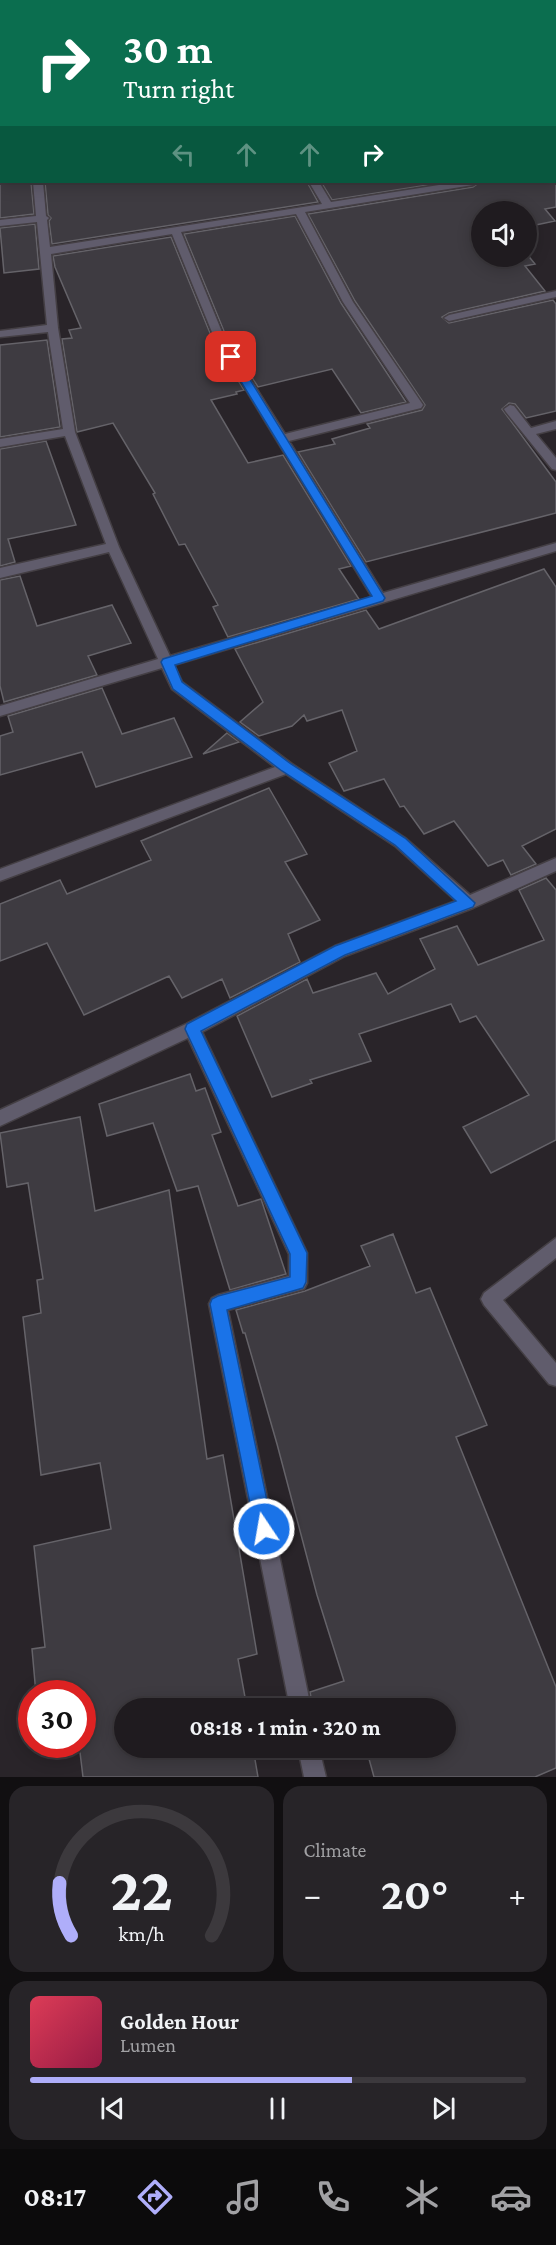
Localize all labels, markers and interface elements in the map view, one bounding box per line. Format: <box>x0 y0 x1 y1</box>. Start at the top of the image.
icon: right <box>24 24 102 102</box>
text: 30 m <box>123 25 213 72</box>
text: Turn right <box>123 74 234 104</box>
icon: left <box>167 138 200 171</box>
icon: ahead <box>230 138 263 171</box>
icon: ahead <box>293 138 326 171</box>
icon: right <box>356 138 389 171</box>
map controls <box>471 201 537 267</box>
button: sound <box>471 201 537 267</box>
pin <box>205 331 256 382</box>
icon: arrive <box>214 340 247 373</box>
position arrow <box>232 1497 296 1561</box>
speed limit sign: 30 <box>18 1680 96 1758</box>
text: 08:18 · 1 min · 320 m <box>189 1715 381 1740</box>
text: Climate <box>304 1839 366 1861</box>
text: 22 <box>110 1854 173 1923</box>
text: 20° <box>381 1869 449 1919</box>
text: − <box>304 1876 321 1913</box>
text: + <box>509 1876 526 1913</box>
text: km/h <box>118 1922 165 1946</box>
text: Golden Hour <box>120 2009 239 2034</box>
text: Lumen <box>120 2034 176 2056</box>
icon: previous <box>96 2092 129 2125</box>
icon: pause <box>261 2092 294 2125</box>
icon: next <box>427 2092 460 2125</box>
icon: directions <box>134 2176 176 2218</box>
icon: music <box>223 2176 265 2218</box>
icon: phone <box>312 2176 354 2218</box>
icon: climate <box>401 2176 443 2218</box>
icon: car <box>490 2176 532 2218</box>
text: 08:17 <box>24 2182 86 2212</box>

